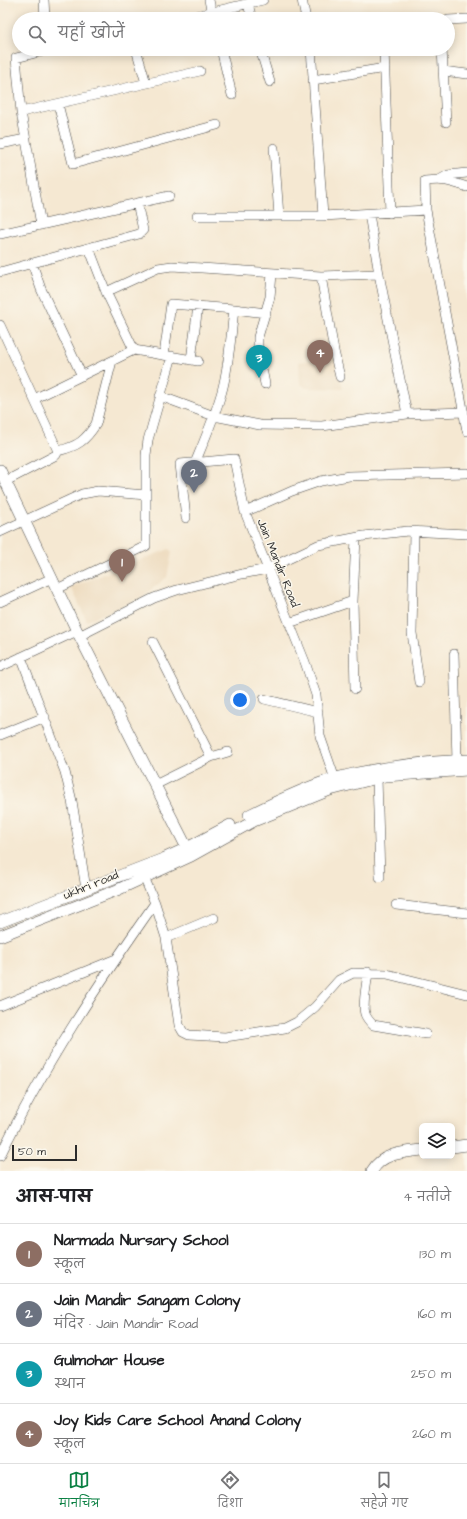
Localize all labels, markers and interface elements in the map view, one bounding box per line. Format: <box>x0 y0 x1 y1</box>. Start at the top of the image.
search box <box>12 12 455 56</box>
icon: search <box>26 23 48 45</box>
text: यहाँ खोजें <box>58 23 125 44</box>
pin: 4 <box>307 340 333 373</box>
pin: 3 <box>246 345 272 378</box>
pin: 2 <box>181 460 207 493</box>
street label: Jain Mandir Road <box>252 516 304 610</box>
pin: 1 <box>109 549 135 582</box>
your location <box>230 690 250 710</box>
street label: ukhri road <box>61 866 121 904</box>
map controls <box>419 1123 455 1159</box>
button: layers <box>419 1123 455 1159</box>
scale bar <box>12 1143 77 1162</box>
text: 50 m <box>18 1144 46 1159</box>
text: आस-पास <box>16 1185 92 1209</box>
text: 4 नतीजे <box>403 1188 451 1206</box>
text: Narmada Nursary School <box>54 1230 229 1251</box>
text: 1 <box>28 1245 30 1263</box>
text: 130 m <box>419 1245 451 1263</box>
text: स्कूल <box>54 1255 85 1273</box>
text: Jain Mandir Sangam Colony <box>54 1290 241 1311</box>
text: 2 <box>25 1305 33 1323</box>
text: 160 m <box>418 1305 451 1323</box>
text: मंदिर · Jain Mandir Road <box>54 1315 198 1333</box>
text: Gulmohar House <box>54 1350 165 1371</box>
text: 3 <box>26 1365 32 1383</box>
text: 250 m <box>411 1365 451 1383</box>
text: स्थान <box>54 1375 85 1393</box>
text: Joy Kids Care School Anand Colony <box>54 1410 301 1431</box>
text: 4 <box>25 1425 33 1443</box>
text: 260 m <box>412 1425 451 1443</box>
text: स्कूल <box>54 1435 85 1453</box>
tab: मानचित्र <box>59 1469 99 1515</box>
tab: दिशा <box>218 1469 243 1515</box>
tab: सहेजे गए <box>361 1469 408 1515</box>

